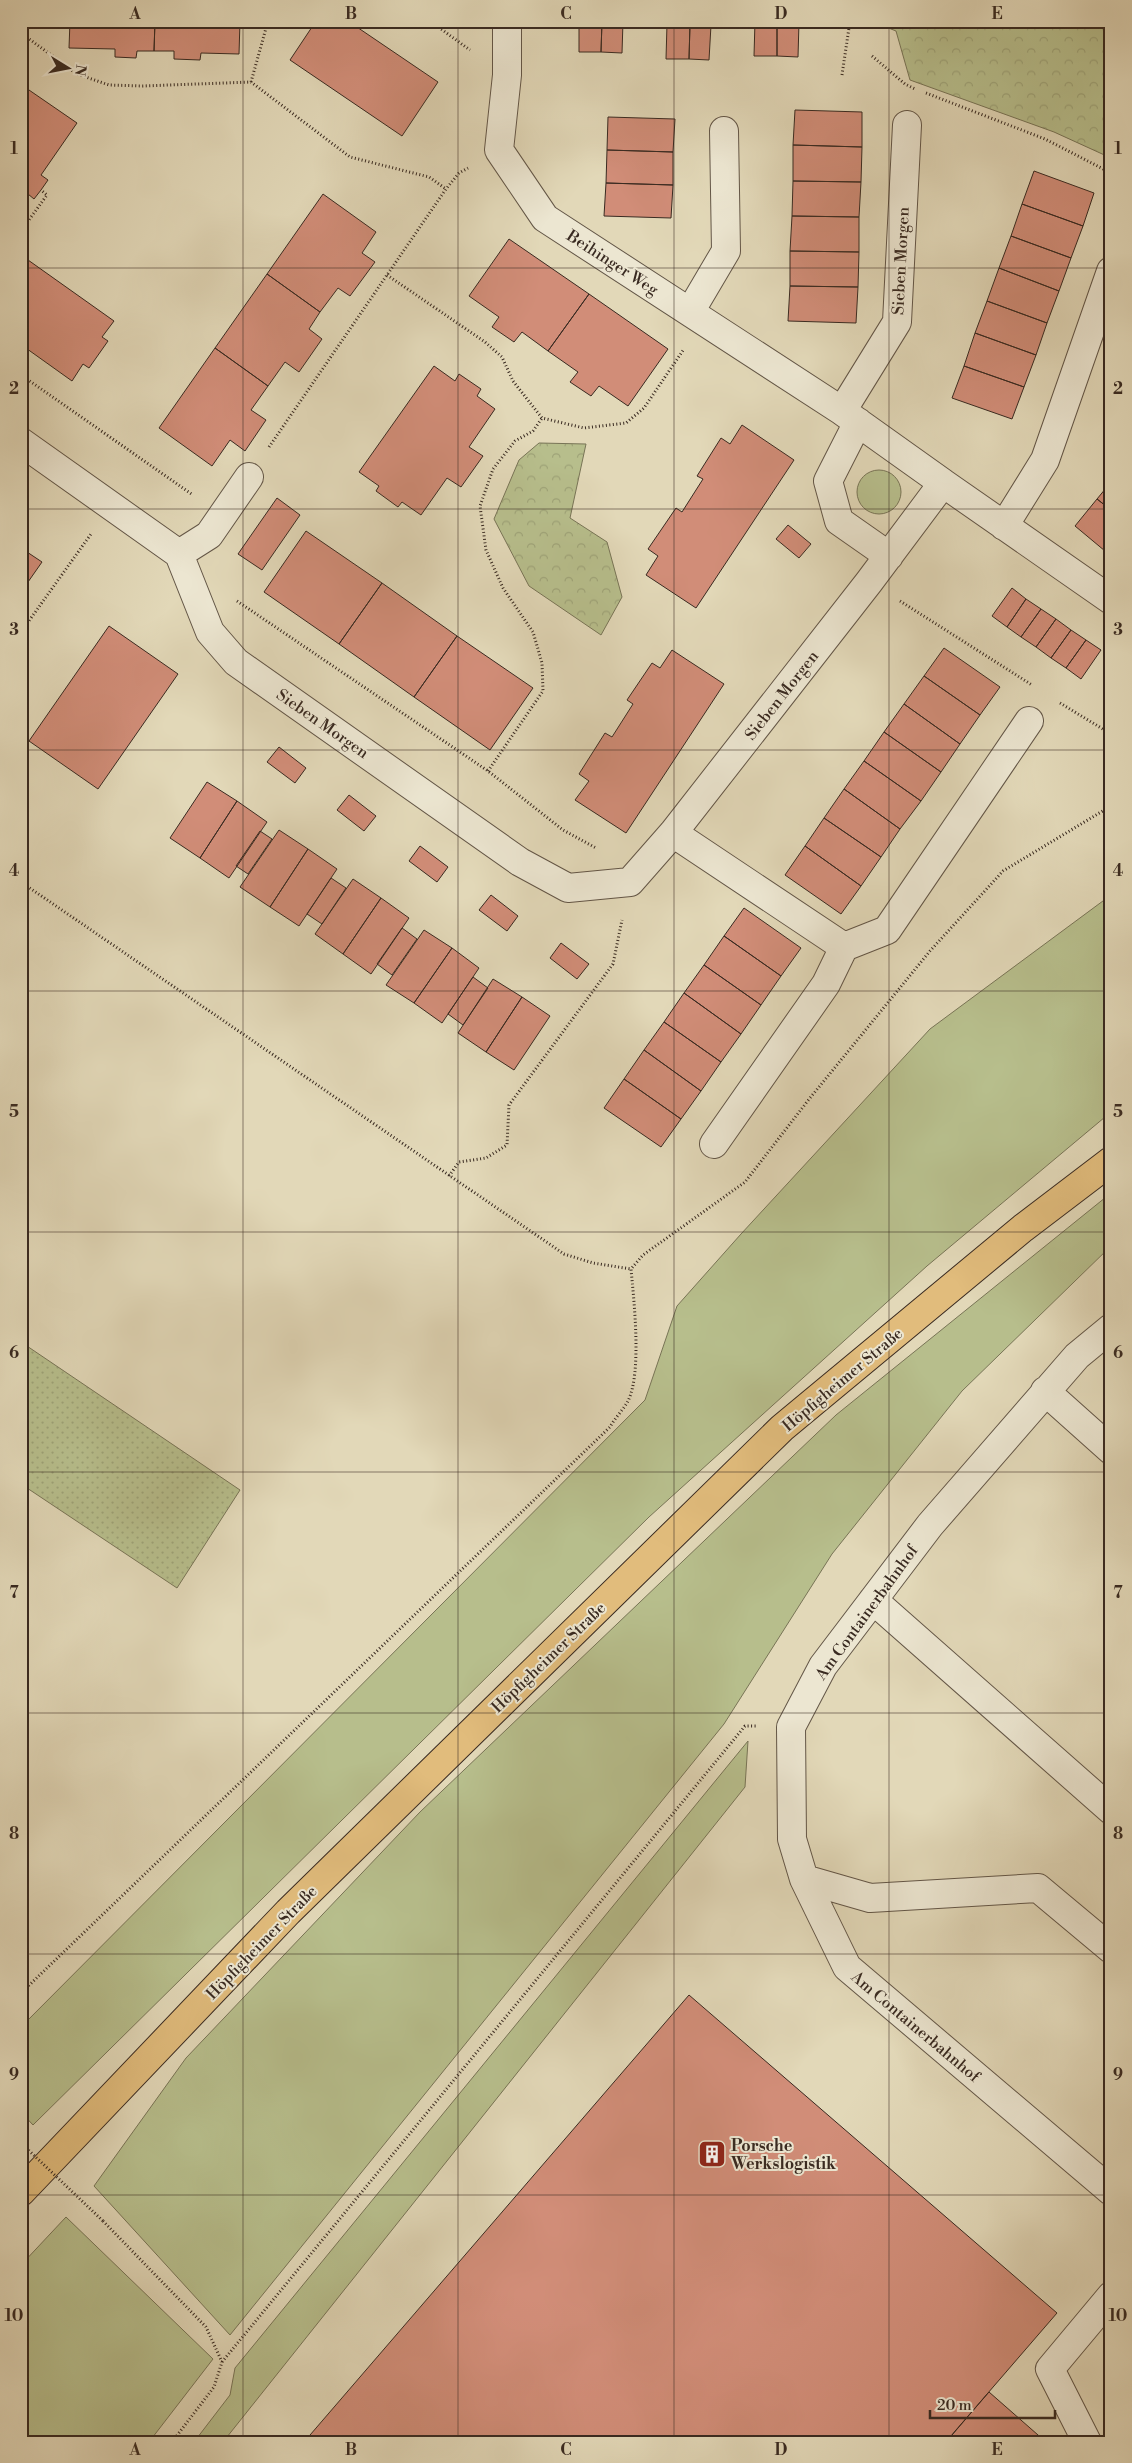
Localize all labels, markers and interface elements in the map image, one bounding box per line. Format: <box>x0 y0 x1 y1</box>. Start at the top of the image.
text: A <box>128 4 141 24</box>
text: B <box>345 4 357 24</box>
text: C <box>560 4 572 24</box>
text: D <box>775 4 788 24</box>
text: E <box>991 4 1003 24</box>
north arrow <box>42 42 92 92</box>
text: N <box>70 63 90 77</box>
text: 1 <box>10 139 18 159</box>
text: 1 <box>1114 139 1122 159</box>
street label: Sieben Morgen <box>888 206 914 316</box>
street label: Beihinger Weg <box>562 225 663 300</box>
text: 2 <box>9 379 19 399</box>
text: 2 <box>1113 379 1123 399</box>
text: 3 <box>9 620 19 640</box>
text: 3 <box>1113 620 1123 640</box>
street label: Sieben Morgen <box>741 646 823 744</box>
street label: Sieben Morgen <box>272 685 373 763</box>
text: 4 <box>9 861 20 881</box>
text: 4 <box>1113 861 1124 881</box>
text: 5 <box>9 1102 19 1122</box>
text: 5 <box>1113 1102 1123 1122</box>
street label: Höpfigheimer Straße <box>778 1324 907 1436</box>
text: 6 <box>9 1343 19 1363</box>
text: 6 <box>1113 1343 1123 1363</box>
street label: Am Containerbahnhof <box>811 1540 923 1685</box>
text: 7 <box>9 1583 19 1603</box>
text: 7 <box>1113 1583 1123 1603</box>
street label: Höpfigheimer Straße <box>487 1598 610 1717</box>
text: 8 <box>9 1824 19 1844</box>
text: 8 <box>1113 1824 1123 1844</box>
street label: Höpfigheimer Straße <box>202 1881 321 2004</box>
street label: Am Containerbahnhof <box>846 1966 985 2087</box>
text: 9 <box>9 2065 19 2085</box>
text: 9 <box>1113 2065 1123 2085</box>
place label: Porsche Werkslogistik <box>730 2136 837 2174</box>
building icon: Porsche Werkslogistik <box>697 2139 727 2169</box>
text: 10 <box>5 2306 23 2326</box>
text: 10 <box>1109 2306 1127 2326</box>
scale bar <box>930 2388 1054 2420</box>
text: 20 m <box>937 2396 972 2415</box>
text: A <box>128 2440 141 2460</box>
text: B <box>345 2440 357 2460</box>
text: C <box>560 2440 572 2460</box>
text: D <box>775 2440 788 2460</box>
text: E <box>991 2440 1003 2460</box>

